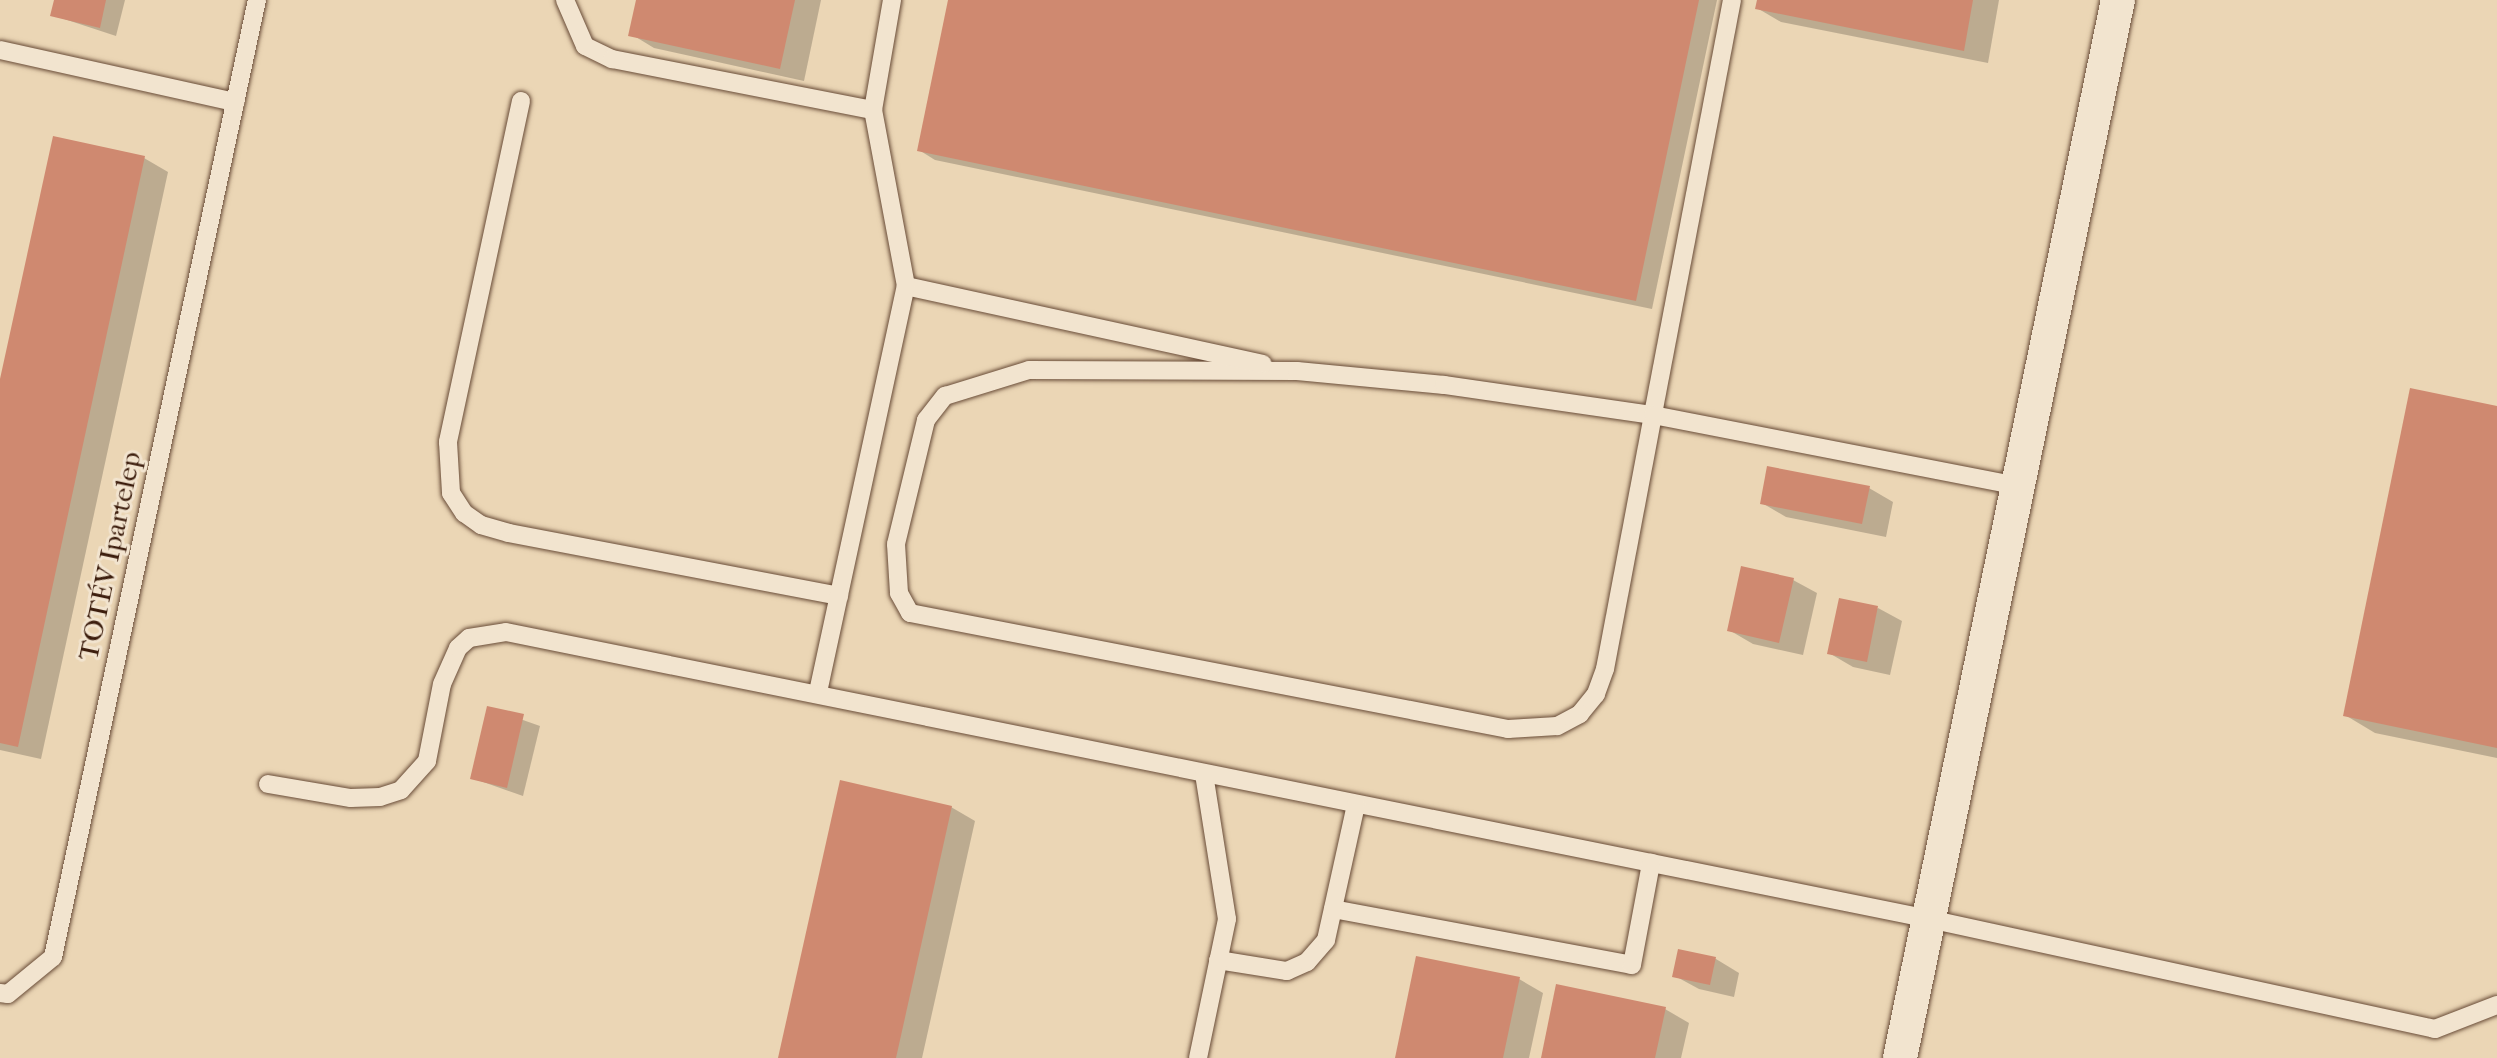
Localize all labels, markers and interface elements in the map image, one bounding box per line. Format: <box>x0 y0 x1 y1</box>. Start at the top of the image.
street label: TOTÉV Ipartelep <box>71 449 149 663</box>

